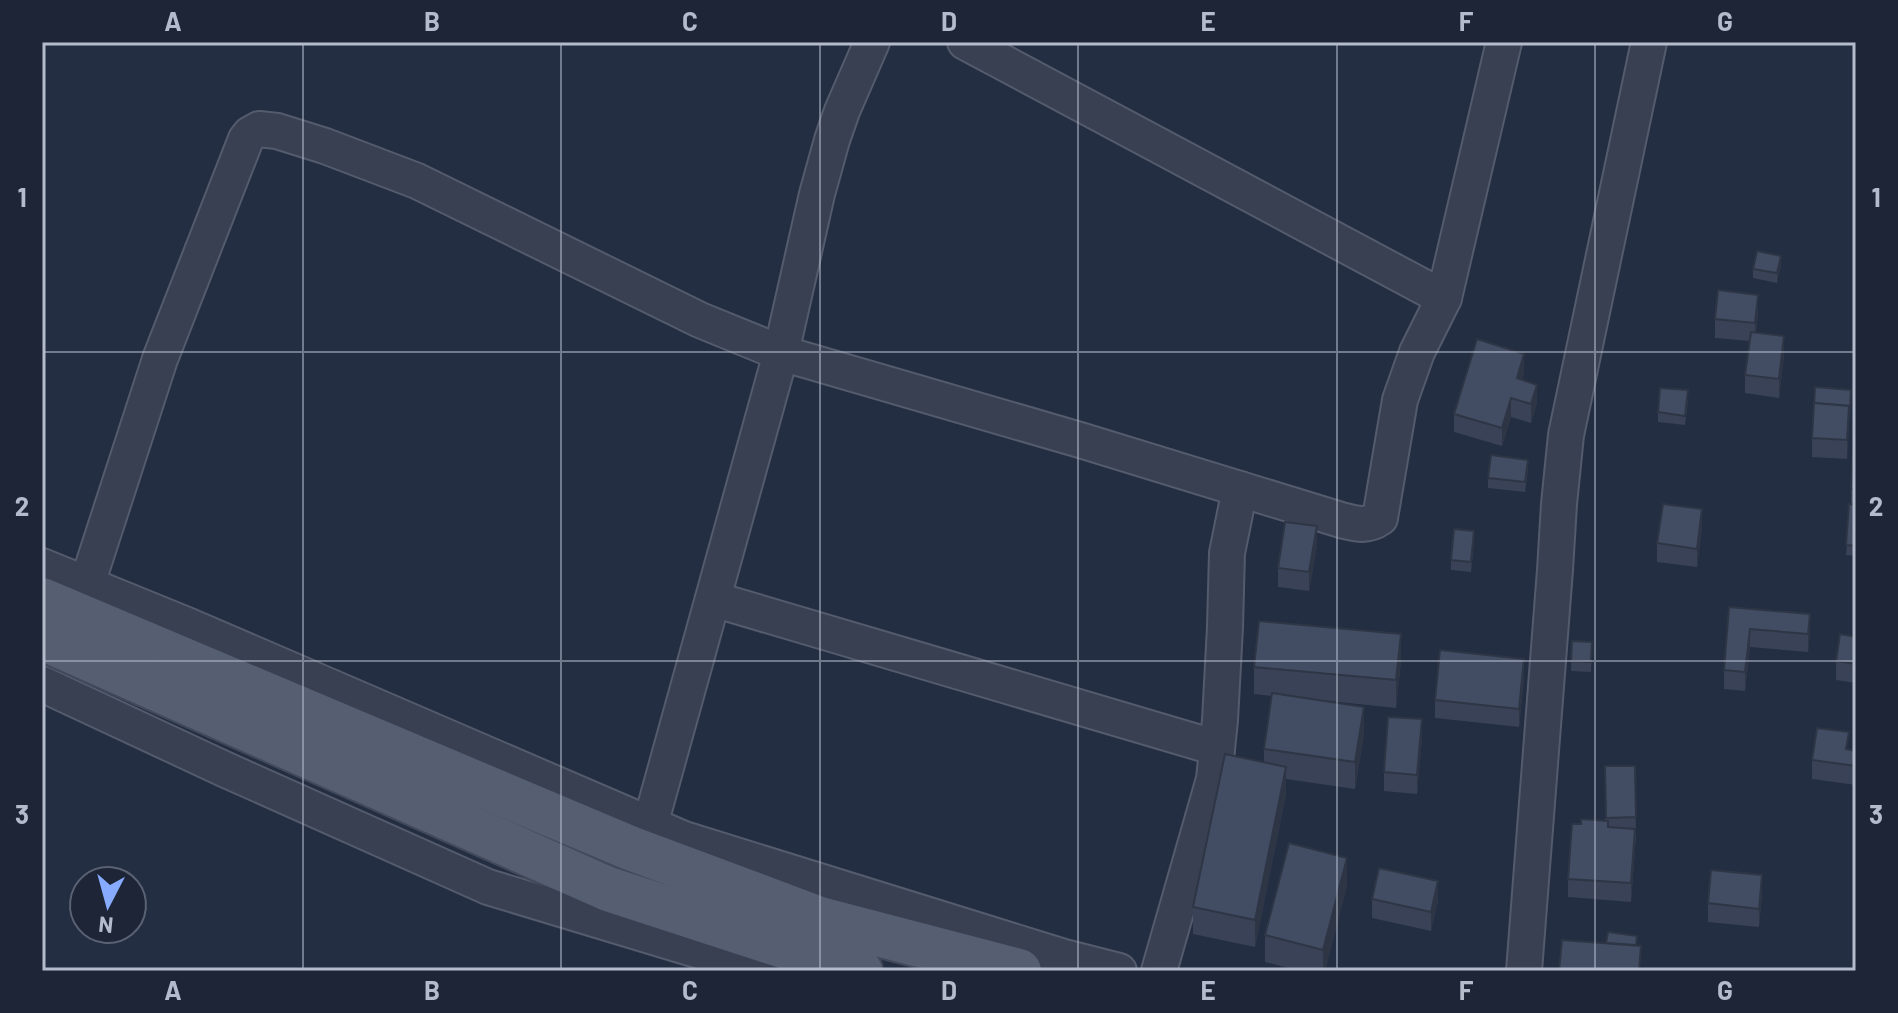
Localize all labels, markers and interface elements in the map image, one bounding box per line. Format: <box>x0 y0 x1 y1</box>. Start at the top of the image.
text: A <box>164 5 182 36</box>
text: B <box>424 5 440 36</box>
text: C <box>682 5 698 36</box>
text: D <box>941 5 957 36</box>
text: E <box>1200 5 1216 36</box>
text: F <box>1459 5 1474 36</box>
text: G <box>1717 5 1733 36</box>
text: 1 <box>17 181 27 212</box>
text: 1 <box>1871 181 1881 212</box>
text: 2 <box>15 490 29 521</box>
text: 2 <box>1869 490 1883 521</box>
text: 3 <box>15 798 29 829</box>
text: 3 <box>1869 798 1883 829</box>
north arrow <box>68 865 148 945</box>
text: N <box>97 912 114 940</box>
text: A <box>164 974 182 1005</box>
text: B <box>424 974 440 1005</box>
text: C <box>682 974 698 1005</box>
text: D <box>941 974 957 1005</box>
text: E <box>1200 974 1216 1005</box>
text: F <box>1459 974 1474 1005</box>
text: G <box>1717 974 1733 1005</box>

